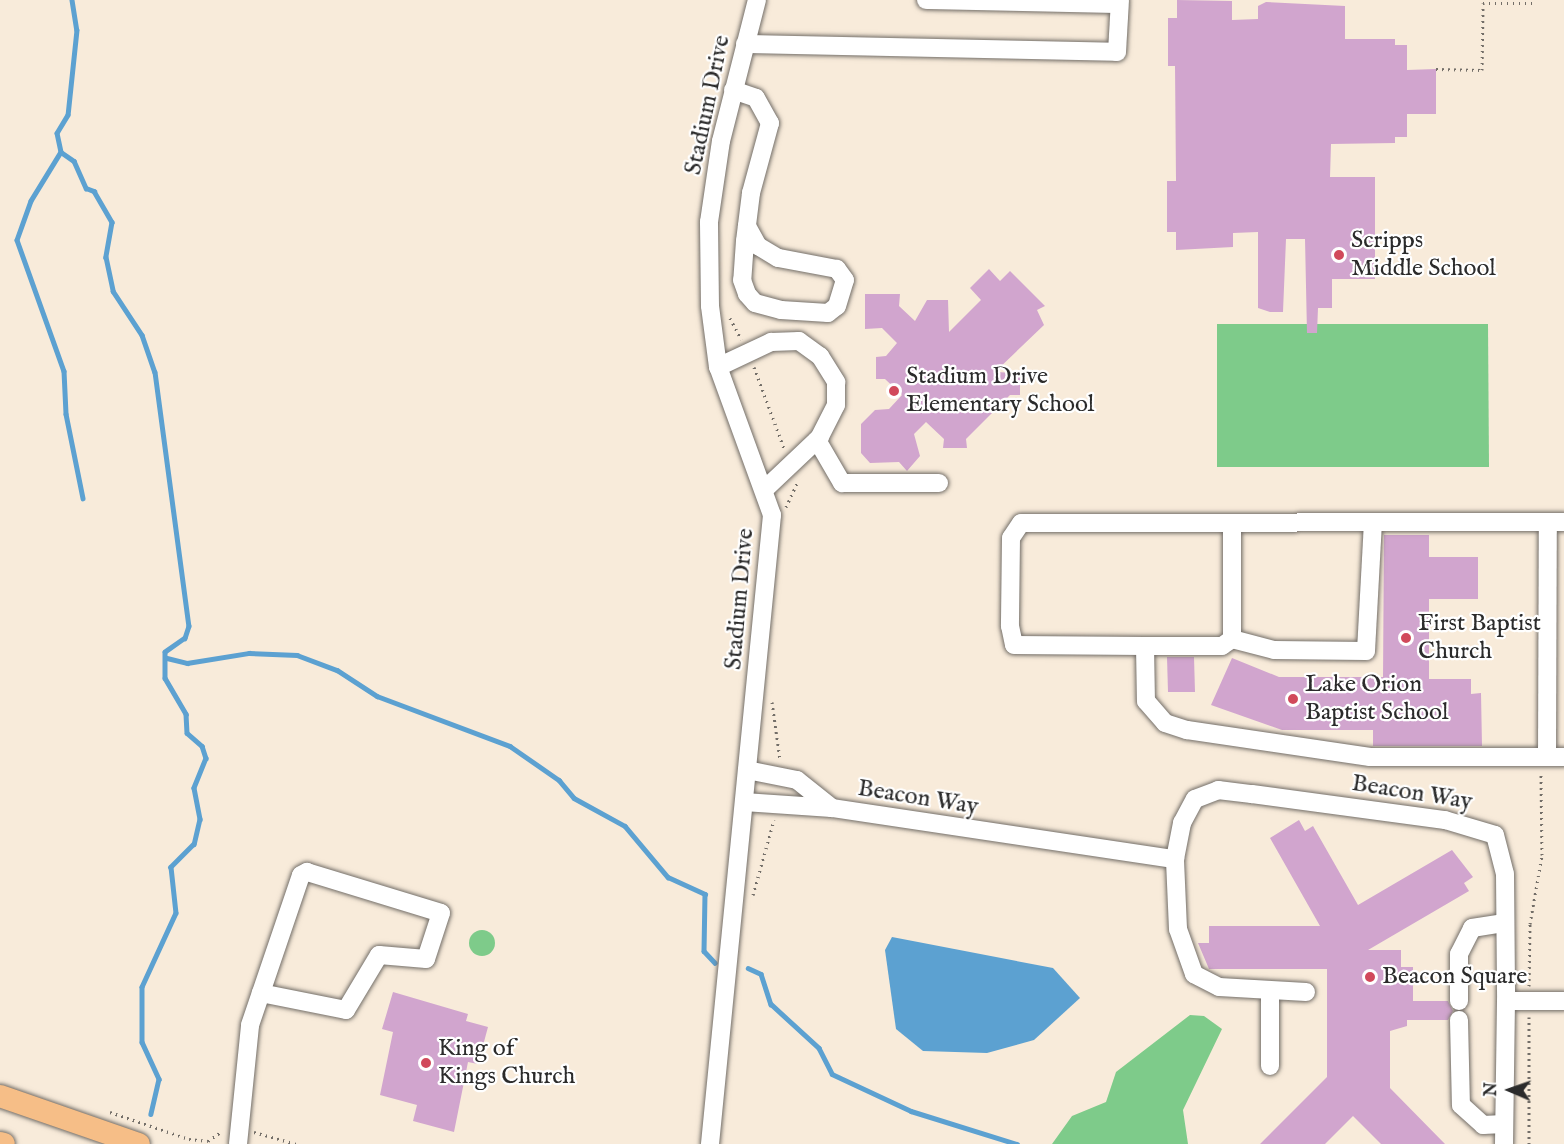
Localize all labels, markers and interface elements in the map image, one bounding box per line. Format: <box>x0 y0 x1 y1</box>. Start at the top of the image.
street label: Stadium Drive <box>679 33 737 177</box>
place label: Scripps Middle School <box>1351 227 1496 283</box>
marker: Scripps Middle School <box>1332 248 1346 262</box>
place label: Stadium Drive Elementary School <box>906 363 1094 419</box>
marker: Stadium Drive Elementary School <box>887 384 901 398</box>
street label: Stadium Drive <box>719 527 761 671</box>
place label: First Baptist Church <box>1418 610 1541 666</box>
marker: First Baptist Church <box>1399 631 1413 645</box>
place label: Lake Orion Baptist School <box>1305 671 1448 727</box>
marker: Lake Orion Baptist School <box>1286 692 1300 706</box>
street label: Beacon Way <box>1350 769 1474 817</box>
street label: Beacon Way <box>856 774 980 822</box>
place label: Beacon Square <box>1382 963 1527 991</box>
marker: Beacon Square <box>1363 970 1377 984</box>
place label: King of Kings Church <box>438 1035 575 1091</box>
marker: King of Kings Church <box>419 1056 433 1070</box>
north arrow <box>1480 1060 1540 1120</box>
text: N <box>1482 1082 1502 1097</box>

